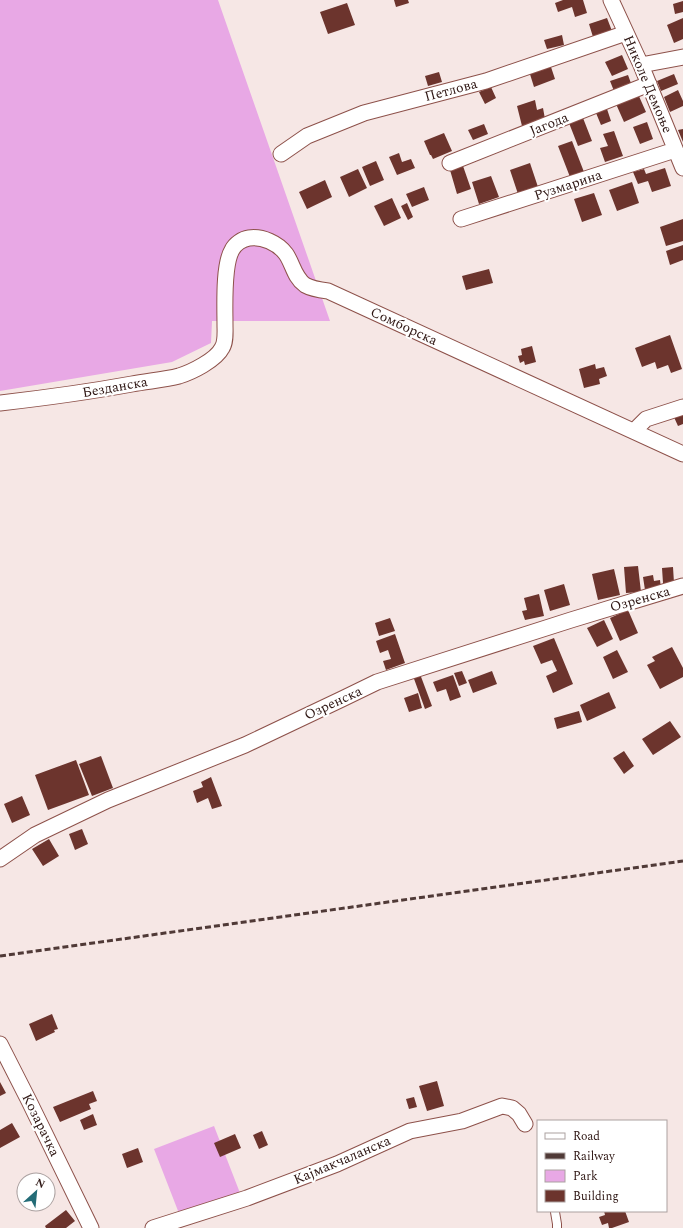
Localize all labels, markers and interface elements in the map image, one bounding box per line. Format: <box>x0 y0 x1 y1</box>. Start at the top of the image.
street label: Николе Демоње <box>618 32 678 136</box>
street label: Петлова <box>422 73 480 107</box>
street label: Јагода <box>526 107 572 141</box>
street label: Рузмарина <box>531 164 605 206</box>
street label: Сомборска <box>367 301 441 351</box>
street label: Безданска <box>81 371 150 403</box>
street label: Озренска <box>607 580 673 618</box>
street label: Озренска <box>301 680 366 726</box>
street label: Козарачка <box>17 1090 65 1160</box>
legend <box>537 1120 667 1212</box>
text: Road <box>573 1127 600 1146</box>
street label: Кајмакчаланска <box>290 1130 394 1190</box>
text: Railway <box>573 1147 616 1166</box>
text: Park <box>573 1167 598 1186</box>
north arrow <box>16 1172 56 1212</box>
text: N <box>32 1174 48 1193</box>
text: Building <box>573 1187 619 1206</box>

